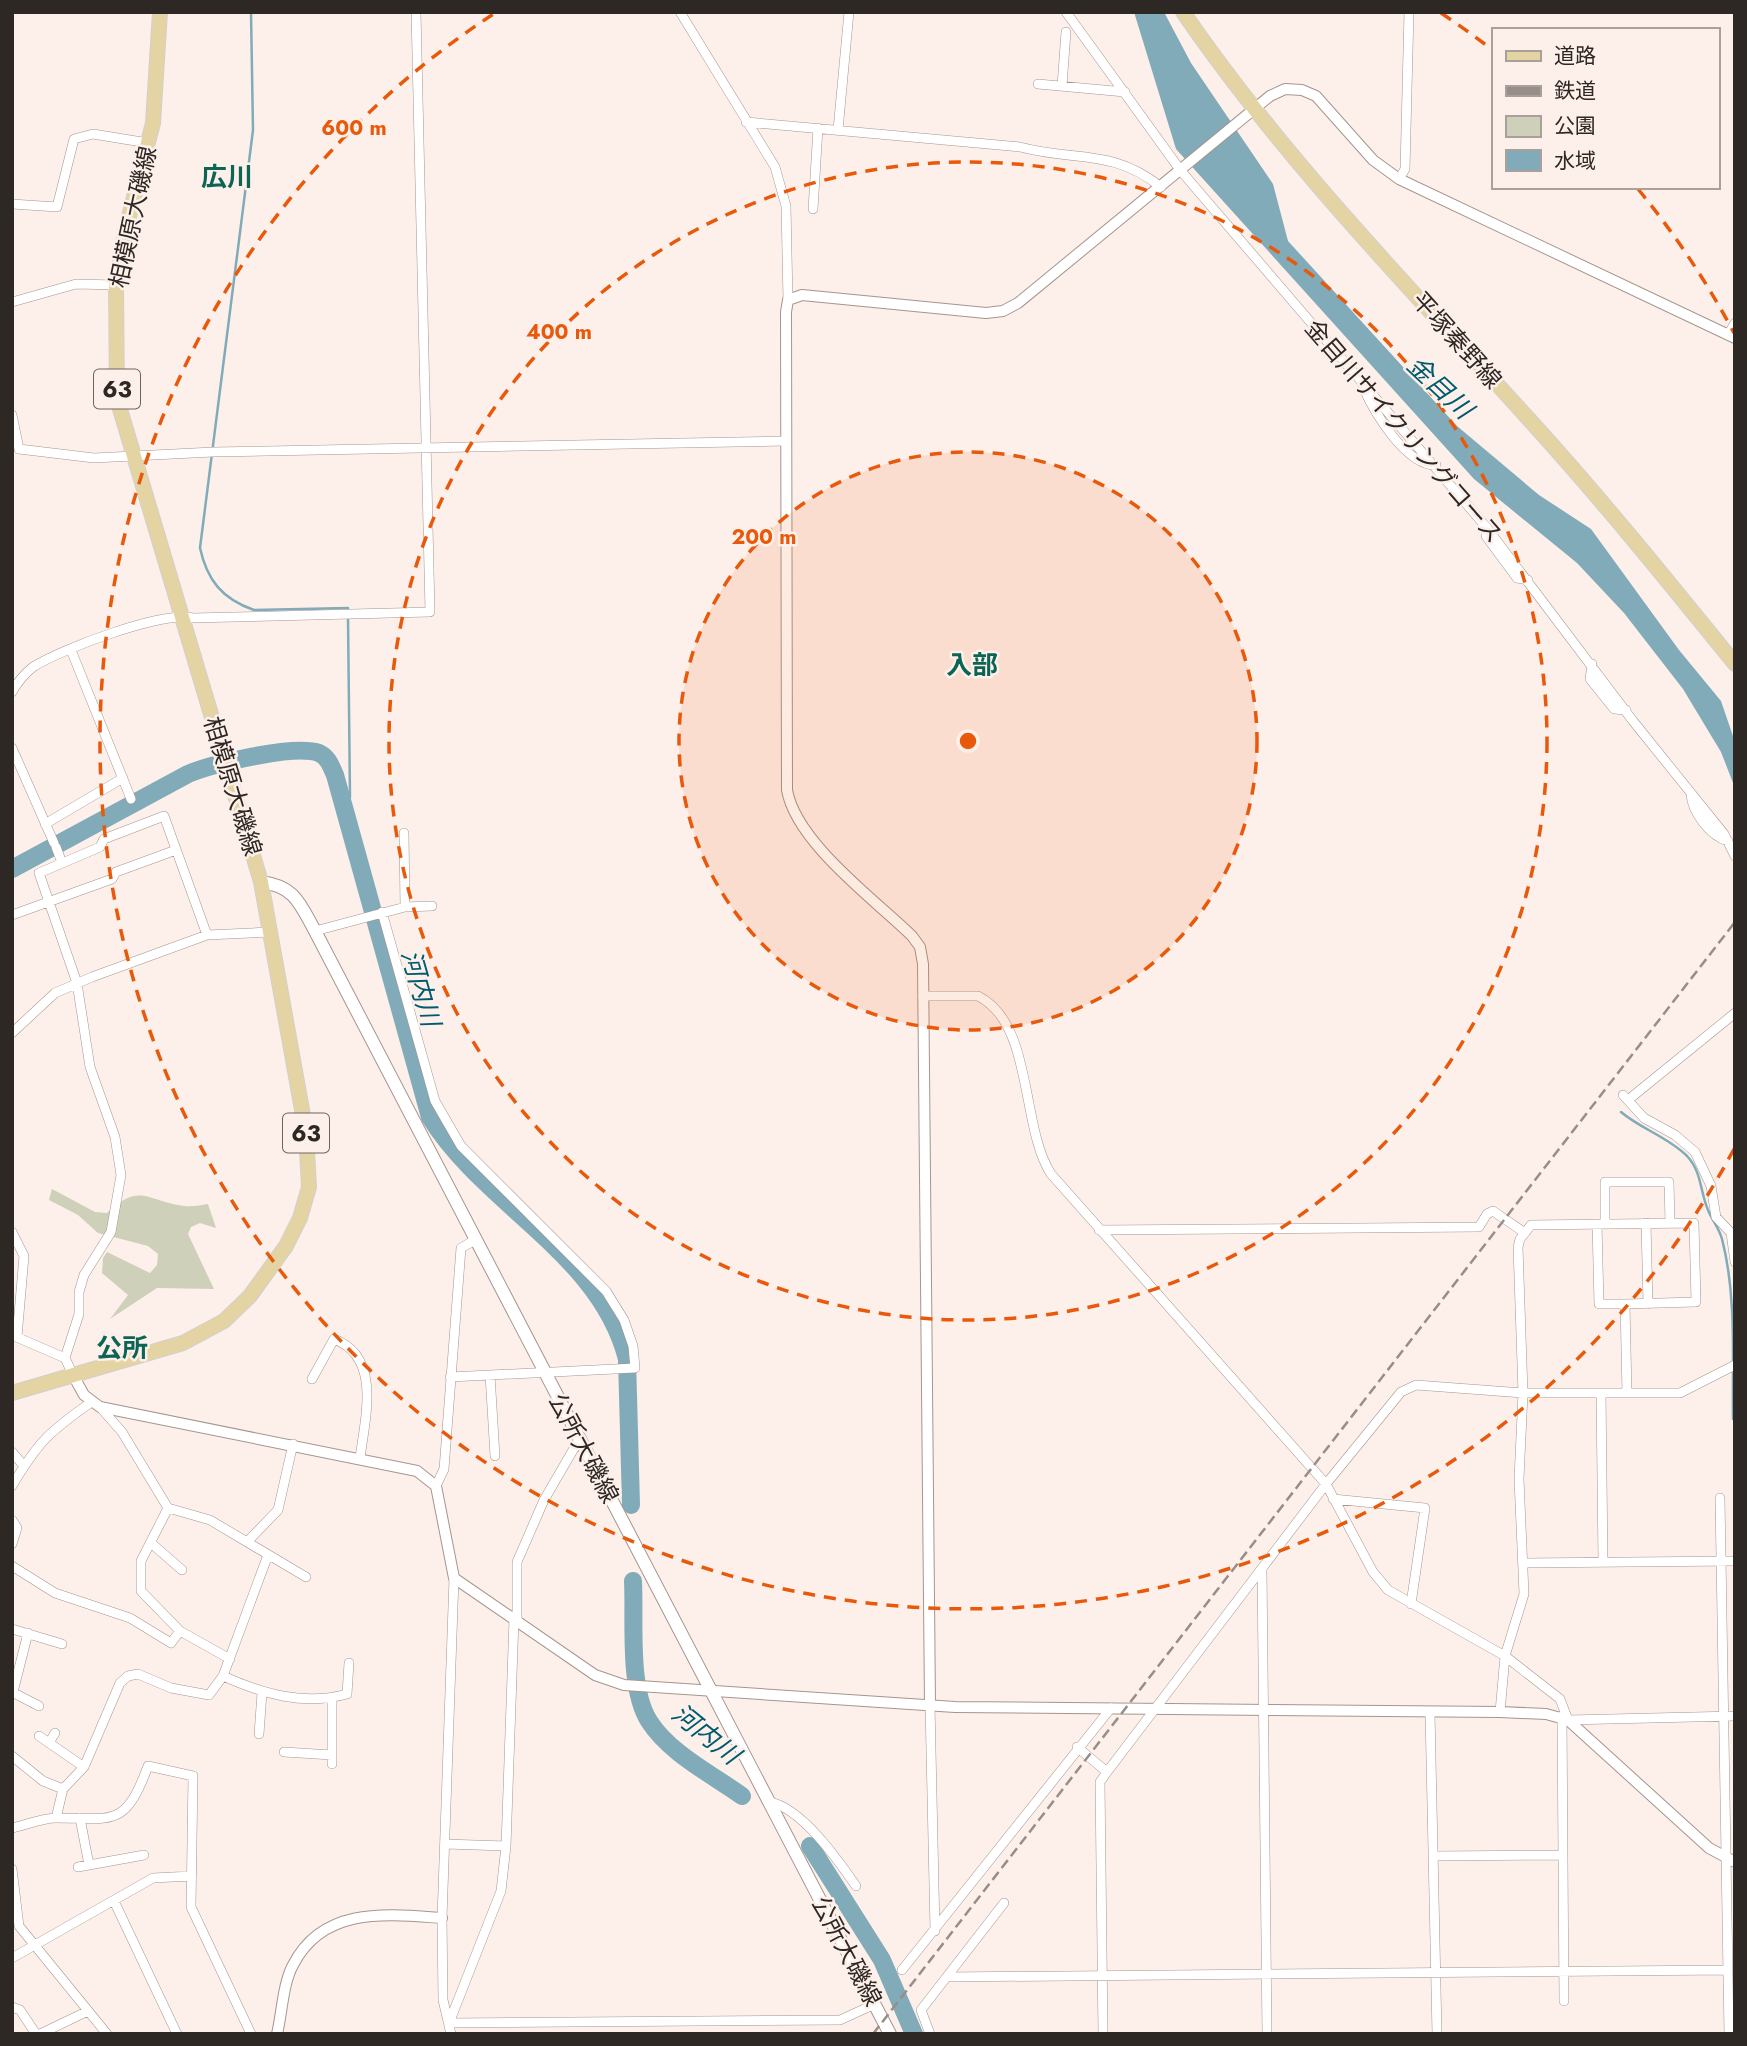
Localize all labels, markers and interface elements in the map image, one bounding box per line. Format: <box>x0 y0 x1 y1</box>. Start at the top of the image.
legend <box>1492 28 1719 189</box>
text: 道路 <box>1554 41 1596 71</box>
text: 鉄道 <box>1554 76 1596 106</box>
text: 公園 <box>1554 111 1596 141</box>
text: 600 m <box>321 113 387 143</box>
street label: 相模原大磯線 <box>101 143 165 291</box>
text: 水域 <box>1554 146 1596 176</box>
district label: 広川 <box>201 158 253 196</box>
street label: 平塚秦野線 <box>1404 284 1510 396</box>
street label: 金目川サイクリングコース <box>1297 311 1511 551</box>
text: 400 m <box>526 317 592 347</box>
water label: 金目川 <box>1399 347 1484 430</box>
road number: 63 <box>94 370 140 408</box>
text: 200 m <box>731 522 797 552</box>
district label: 入部 <box>946 646 998 684</box>
street label: 相模原大磯線 <box>195 712 271 860</box>
centre of rings <box>956 729 980 753</box>
water label: 河内川 <box>392 945 451 1034</box>
road number: 63 <box>283 1114 329 1152</box>
district label: 公所 <box>96 1329 148 1367</box>
street label: 公所大磯線 <box>540 1387 628 1509</box>
water label: 河内川 <box>664 1695 751 1775</box>
street label: 公所大磯線 <box>803 1890 891 2012</box>

